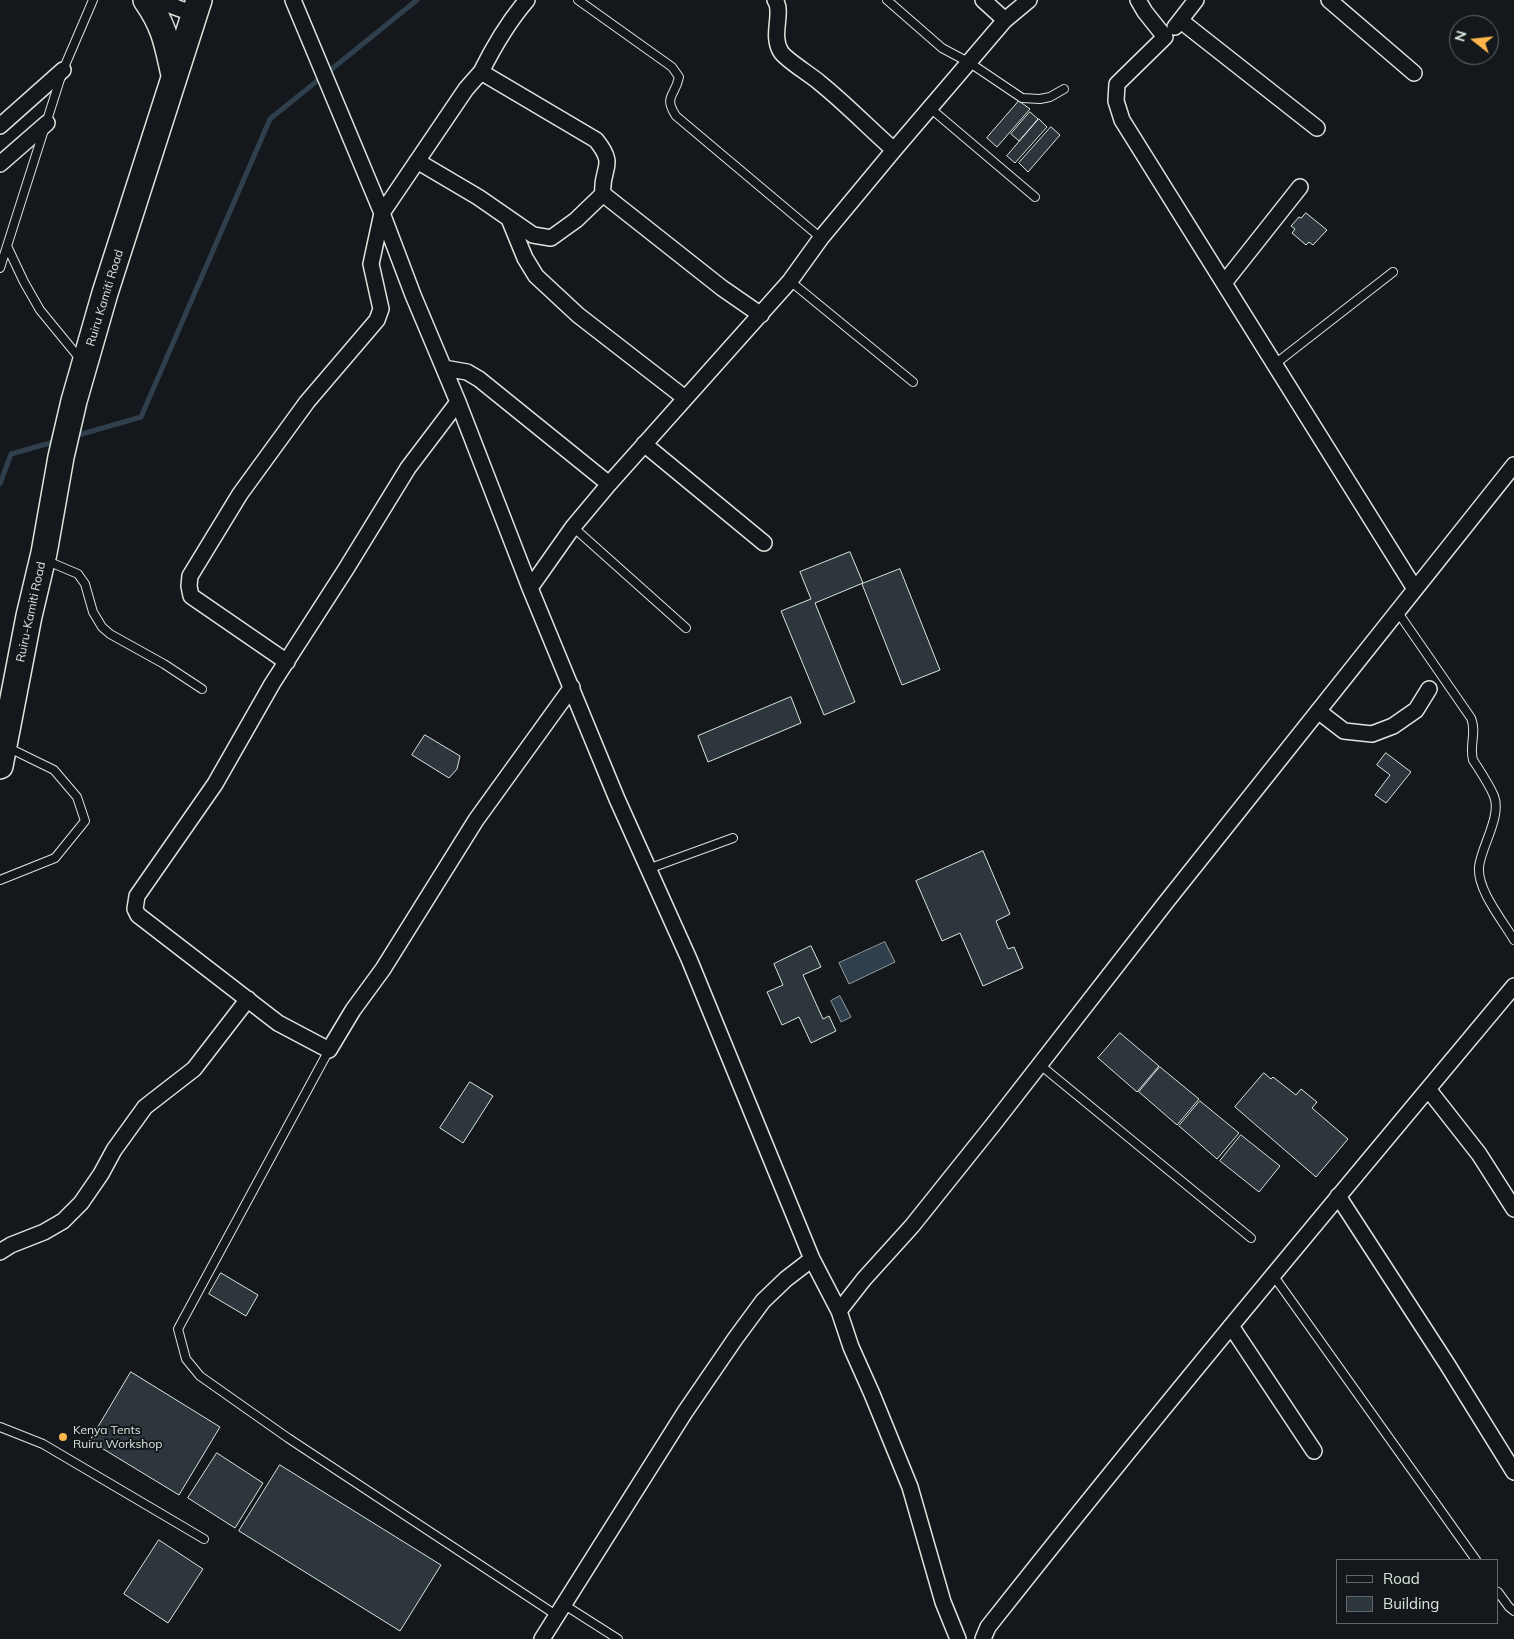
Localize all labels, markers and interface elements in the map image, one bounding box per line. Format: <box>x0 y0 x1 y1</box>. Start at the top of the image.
north arrow <box>1449 15 1499 65</box>
text: N <box>1450 29 1471 44</box>
street label: Ruiru Kamiti Road <box>83 248 127 348</box>
street label: Ruiru-Kamiti Road <box>13 560 49 664</box>
place label: Kenya Tents Ruiru Workshop <box>73 1423 162 1451</box>
marker: Kenya Tents Ruiru Workshop <box>57 1431 69 1443</box>
legend <box>1336 1559 1499 1624</box>
text: Road <box>1383 1569 1420 1588</box>
text: Building <box>1383 1594 1439 1613</box>

